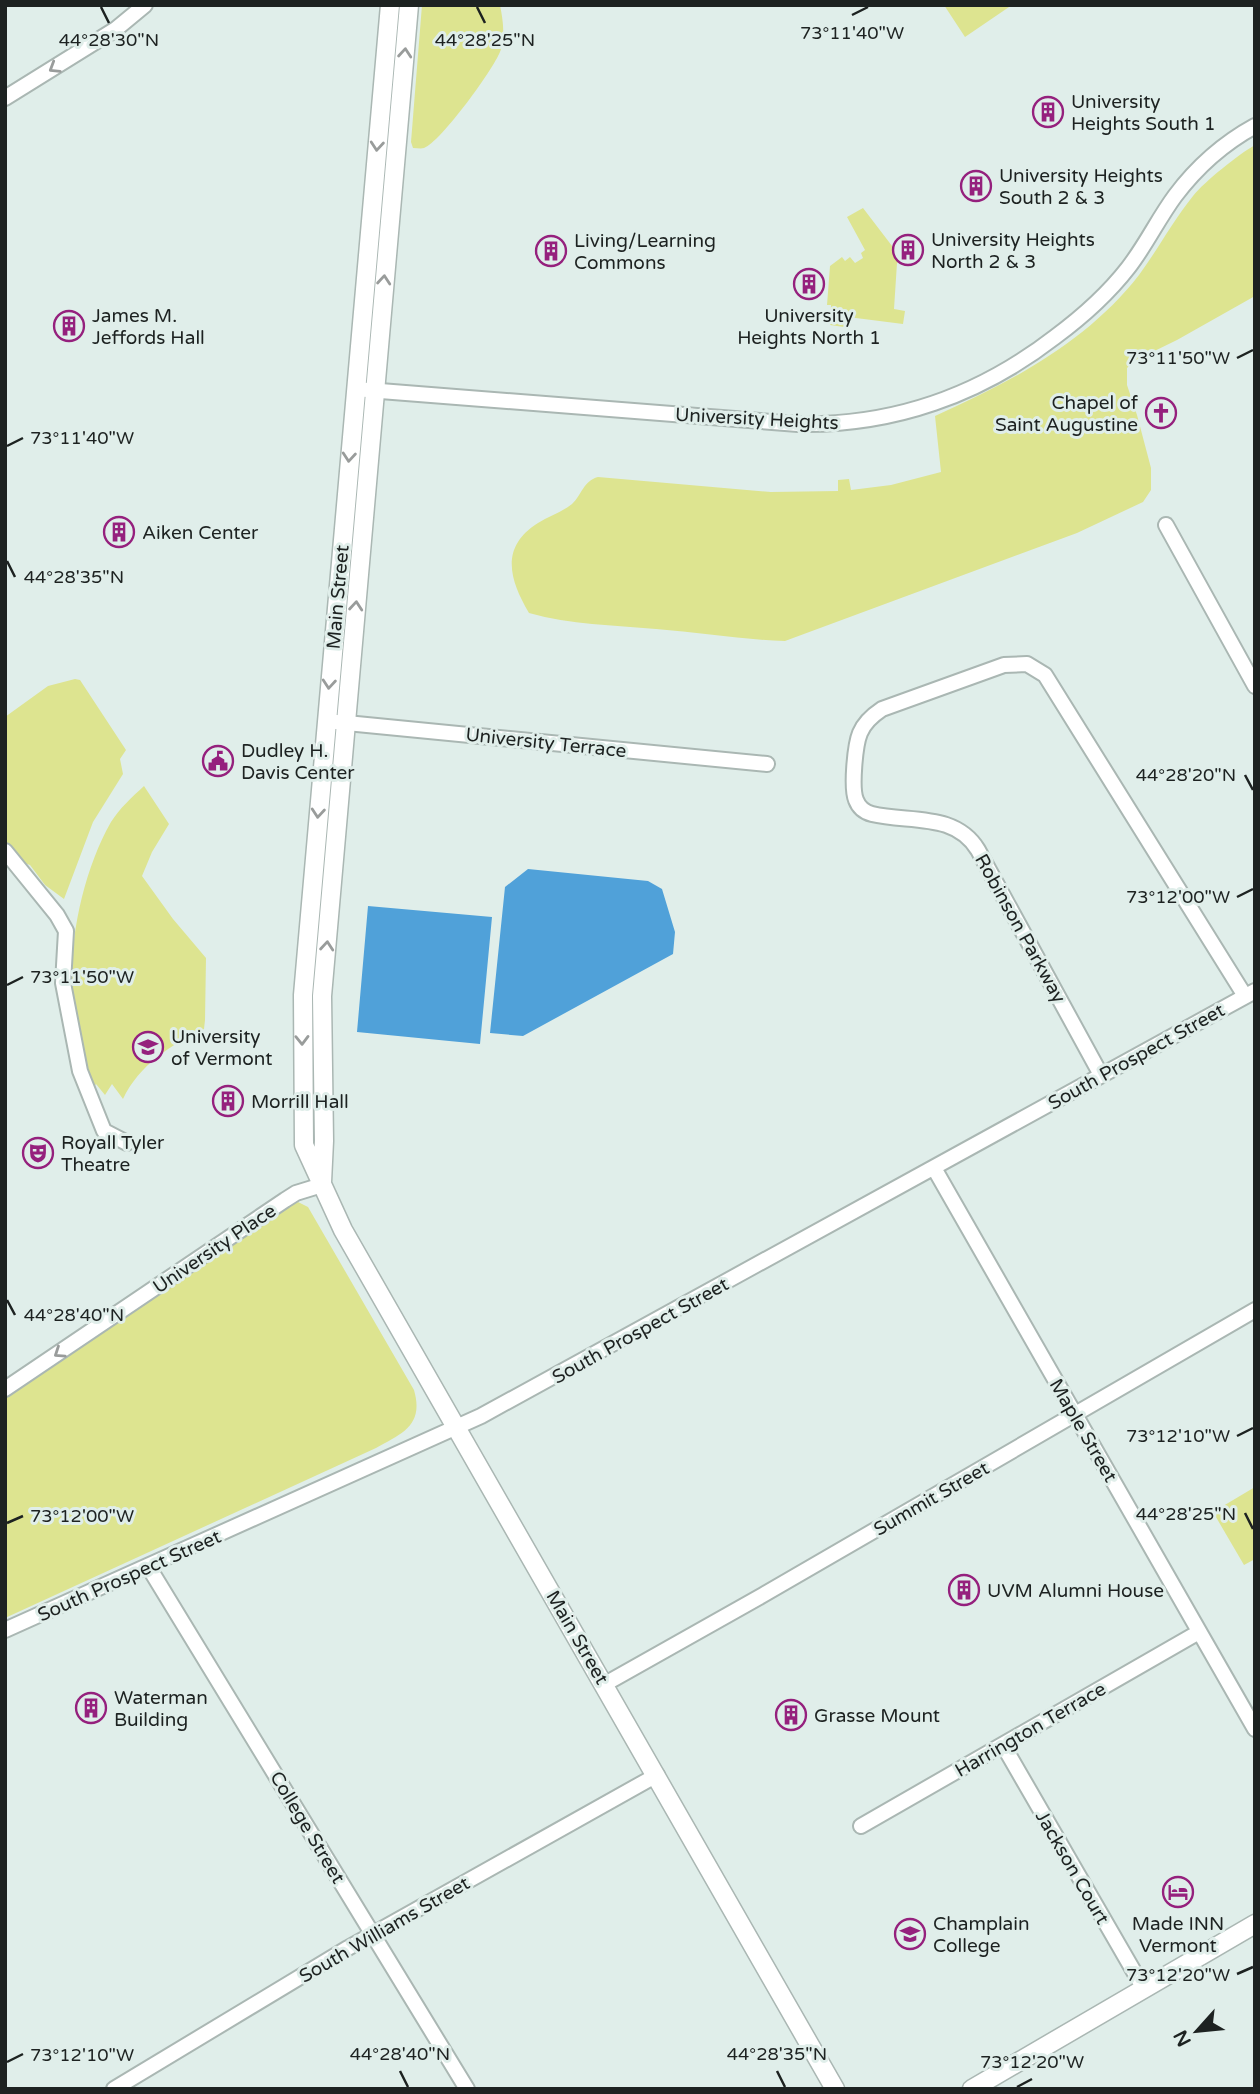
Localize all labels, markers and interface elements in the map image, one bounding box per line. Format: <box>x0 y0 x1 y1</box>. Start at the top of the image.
text: 73°11'40"W <box>800 22 904 44</box>
text: 44°28'30"N <box>59 29 159 51</box>
text: 44°28'25"N <box>435 29 535 51</box>
one-way arrow <box>397 47 412 59</box>
one-way arrow <box>49 60 62 73</box>
place label: University Heights South 1 <box>1071 91 1216 135</box>
building icon: University Heights South 1 <box>1031 95 1065 129</box>
one-way arrow <box>370 141 385 152</box>
place label: University Heights South 2 & 3 <box>999 165 1163 209</box>
building icon: University Heights South 2 & 3 <box>959 169 993 203</box>
place label: University Heights North 2 & 3 <box>931 229 1095 273</box>
place label: Living/Learning Commons <box>574 230 716 274</box>
building icon: University Heights North 2 & 3 <box>891 233 925 267</box>
building icon: Living/Learning Commons <box>534 234 568 268</box>
building icon: University Heights North 1 <box>792 267 826 301</box>
one-way arrow <box>377 274 392 285</box>
place label: James M. Jeffords Hall <box>92 305 205 349</box>
place label: University Heights North 1 <box>737 305 881 349</box>
building icon: James M. Jeffords Hall <box>52 309 86 343</box>
text: 73°11'50"W <box>1126 347 1230 369</box>
place label: Chapel of Saint Augustine <box>995 392 1139 436</box>
church icon: Chapel of Saint Augustine <box>1144 396 1178 430</box>
street label: University Heights <box>675 404 839 434</box>
text: 73°11'40"W <box>30 427 134 449</box>
one-way arrow <box>342 452 357 463</box>
building icon: Aiken Center <box>102 515 136 549</box>
place label: Aiken Center <box>142 522 259 544</box>
street label: Main Street <box>322 544 354 650</box>
text: 44°28'35"N <box>24 566 124 588</box>
one-way arrow <box>348 600 363 611</box>
one-way arrow <box>322 678 337 689</box>
street label: University Terrace <box>464 724 627 762</box>
place label: Dudley H. Davis Center <box>241 740 355 784</box>
public building icon: Dudley H. Davis Center <box>201 744 235 778</box>
text: 44°28'20"N <box>1136 764 1236 786</box>
one-way arrow <box>311 808 326 819</box>
street label: Robinson Parkway <box>970 850 1070 1007</box>
text: 73°12'00"W <box>1126 886 1230 908</box>
one-way arrow <box>319 940 334 951</box>
text: 73°11'50"W <box>30 966 134 988</box>
street label: South Prospect Street <box>1044 999 1229 1115</box>
place label: University of Vermont <box>171 1026 272 1070</box>
school or university icon: University of Vermont <box>131 1030 165 1064</box>
one-way arrow <box>294 1035 310 1046</box>
building icon: Morrill Hall <box>211 1084 245 1118</box>
place label: Morrill Hall <box>251 1091 349 1113</box>
place label: Royall Tyler Theatre <box>61 1132 165 1176</box>
theatre icon: Royall Tyler Theatre <box>21 1136 55 1170</box>
street label: University Place <box>149 1200 280 1298</box>
street label: South Prospect Street <box>548 1273 733 1389</box>
text: 44°28'40"N <box>24 1304 124 1326</box>
one-way arrow <box>54 1344 67 1357</box>
street label: Maple Street <box>1045 1375 1122 1486</box>
text: 73°12'10"W <box>1126 1425 1230 1447</box>
street label: Summit Street <box>870 1457 993 1541</box>
text: 44°28'25"N <box>1136 1503 1236 1525</box>
text: 73°12'00"W <box>30 1505 134 1527</box>
street label: South Prospect Street <box>34 1526 224 1626</box>
building icon: UVM Alumni House <box>947 1573 981 1607</box>
place label: UVM Alumni House <box>987 1580 1164 1602</box>
street label: Main Street <box>541 1587 613 1688</box>
street label: Harrington Terrace <box>951 1678 1110 1782</box>
place label: Waterman Building <box>114 1687 208 1731</box>
building icon: Waterman Building <box>74 1691 108 1725</box>
building icon: Grasse Mount <box>774 1698 808 1732</box>
place label: Grasse Mount <box>814 1705 940 1727</box>
street label: College Street <box>265 1768 349 1887</box>
street label: Jackson Court <box>1031 1807 1114 1928</box>
street label: South Williams Street <box>295 1872 474 1988</box>
hotel icon: Made INN Vermont <box>1161 1875 1195 1909</box>
place label: Champlain College <box>933 1913 1030 1957</box>
place label: Made INN Vermont <box>1132 1913 1224 1957</box>
school or university icon: Champlain College <box>893 1917 927 1951</box>
text: 73°12'20"W <box>1126 1964 1230 1986</box>
north arrow <box>1162 1996 1232 2066</box>
text: N <box>1169 2026 1196 2050</box>
text: 44°28'40"N <box>350 2043 450 2065</box>
text: 44°28'35"N <box>727 2043 827 2065</box>
text: 73°12'10"W <box>30 2044 134 2066</box>
text: 73°12'20"W <box>980 2051 1084 2073</box>

